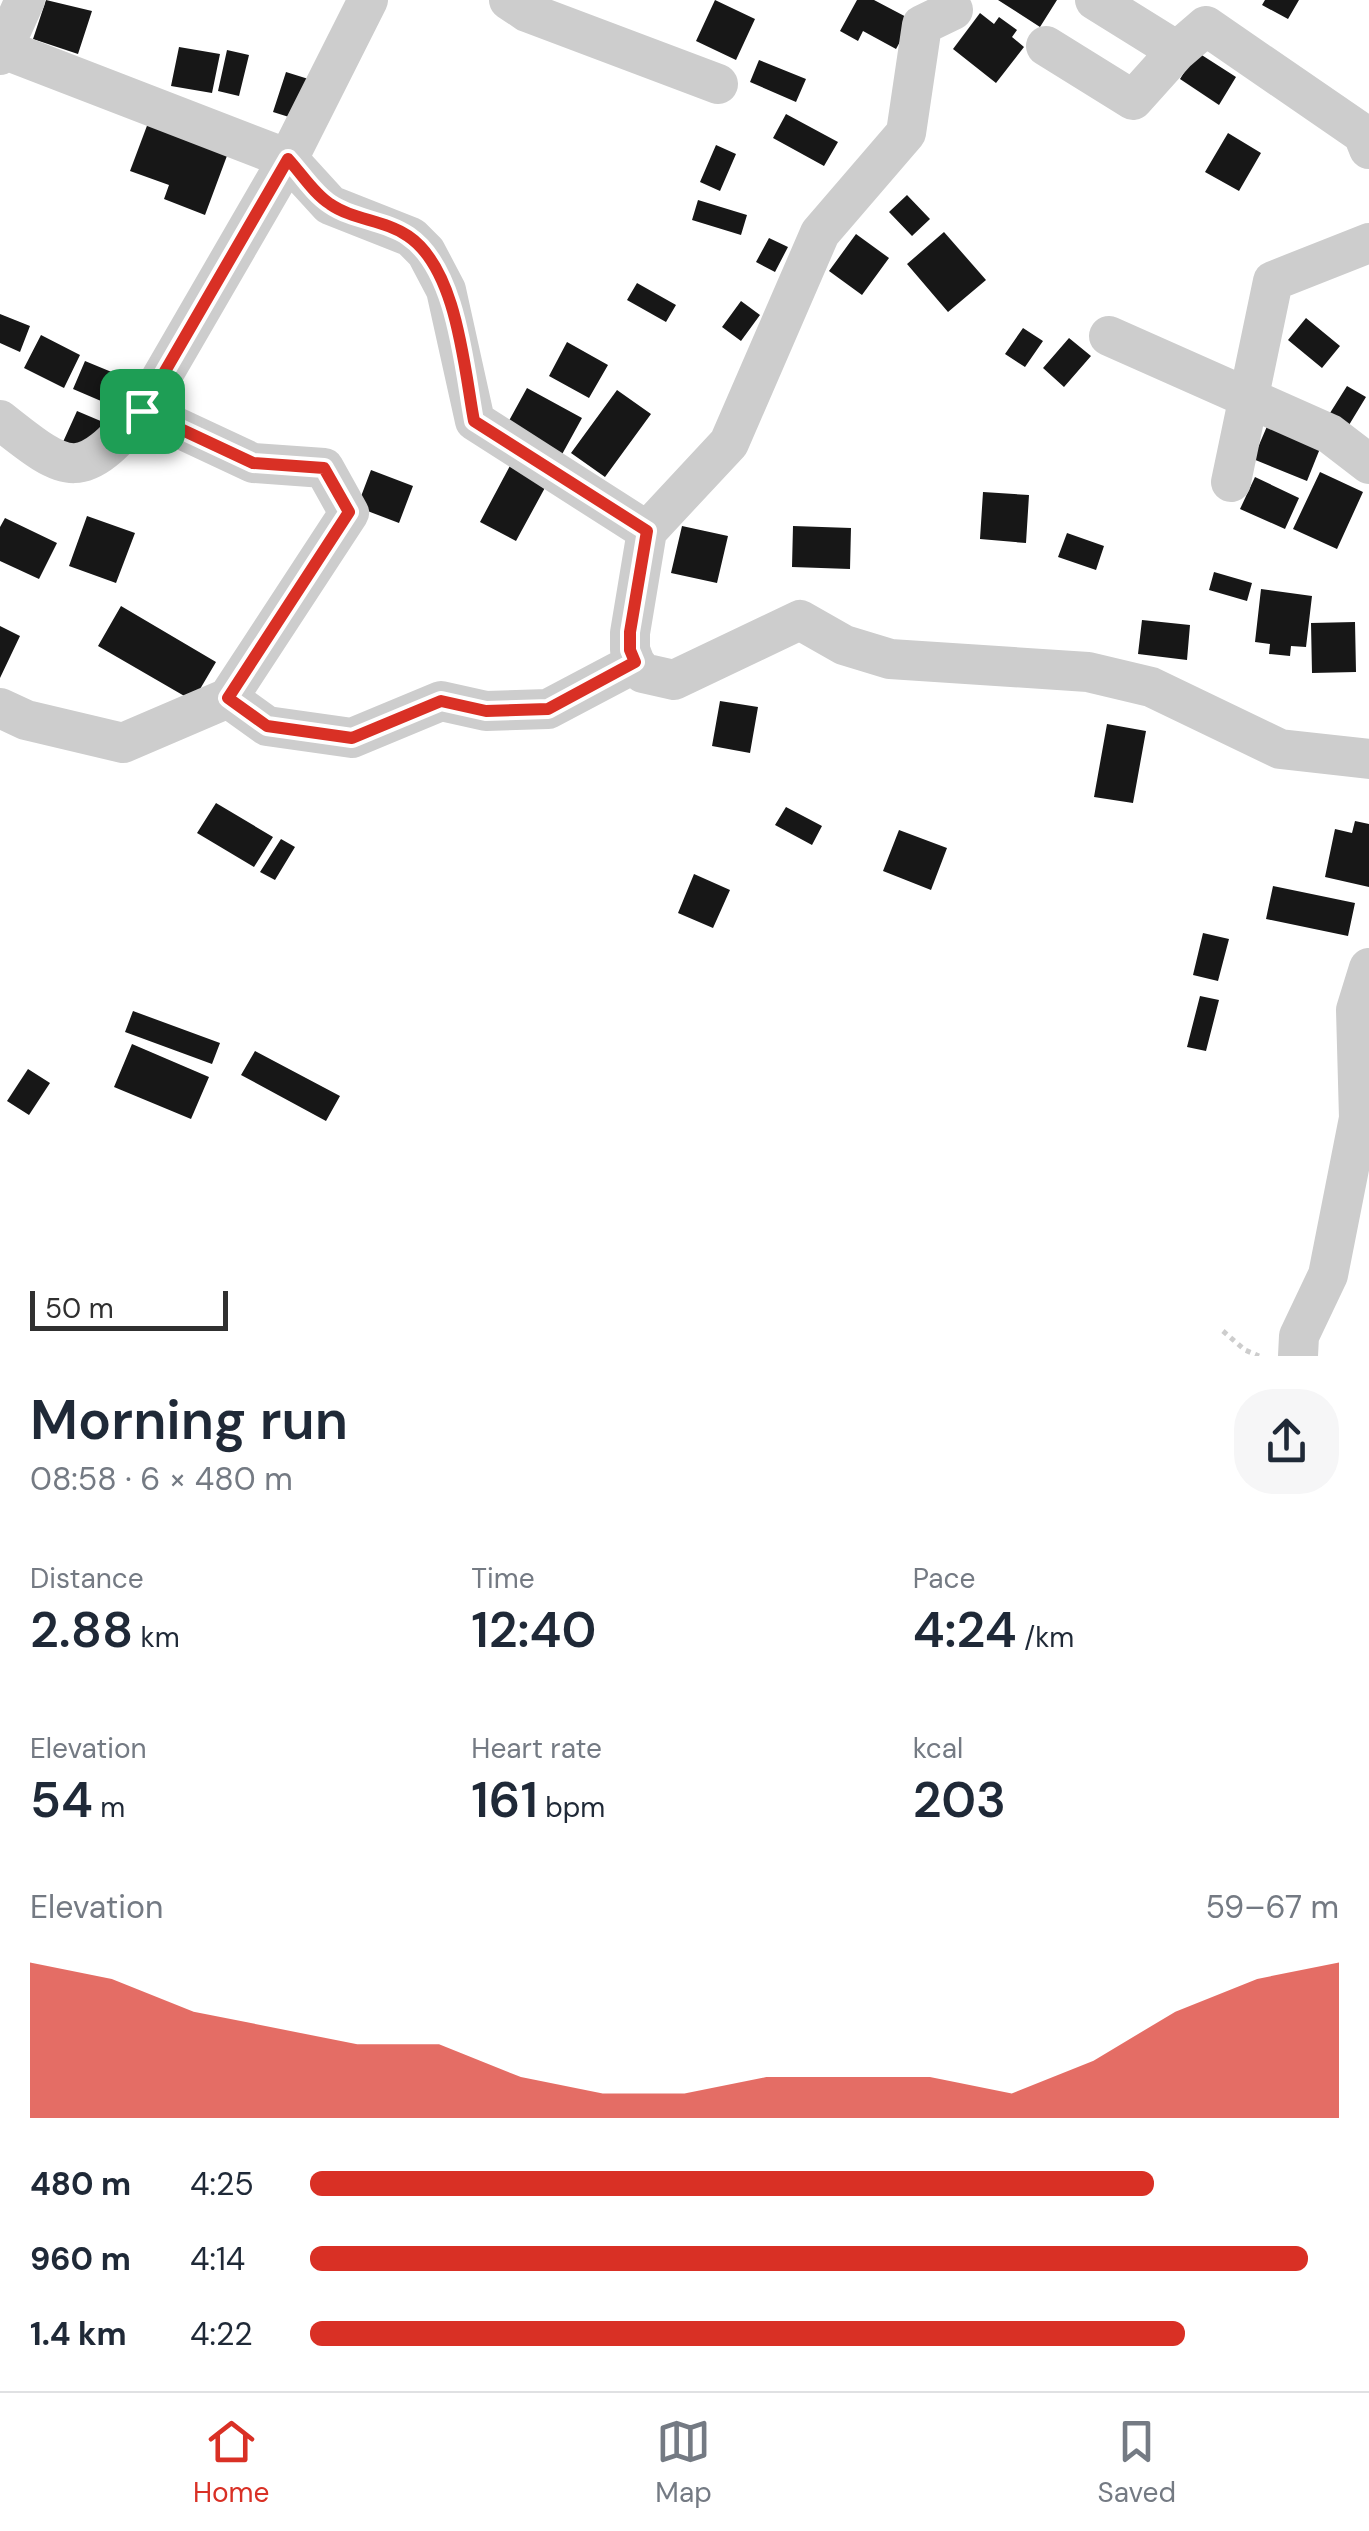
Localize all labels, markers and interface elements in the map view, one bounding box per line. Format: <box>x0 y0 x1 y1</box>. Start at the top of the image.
pin <box>100 369 185 454</box>
icon: arrive <box>115 384 170 439</box>
scale bar <box>30 1286 228 1330</box>
text: 50 m <box>45 1290 114 1327</box>
text: Morning run <box>30 1384 348 1456</box>
button: share <box>1234 1389 1339 1494</box>
text: 08:58 · 6 × 480 m <box>30 1458 293 1500</box>
text: Distance <box>30 1560 144 1597</box>
text: Time <box>471 1560 535 1597</box>
text: Pace <box>913 1560 975 1597</box>
text: 2.88 <box>30 1597 133 1663</box>
text: 12:40 <box>471 1597 596 1663</box>
text: 4:24 <box>913 1597 1017 1663</box>
text: km <box>133 1619 180 1656</box>
text: /km <box>1017 1619 1074 1656</box>
text: Elevation <box>30 1730 147 1767</box>
text: Heart rate <box>471 1730 602 1767</box>
text: kcal <box>913 1730 963 1767</box>
text: 54 <box>30 1767 93 1833</box>
text: 161 <box>471 1767 538 1833</box>
text: 203 <box>913 1767 1006 1833</box>
text: m <box>93 1789 125 1826</box>
text: bpm <box>538 1789 605 1826</box>
text: Elevation <box>30 1886 163 1928</box>
text: 59–67 m <box>1206 1886 1339 1928</box>
text: 480 m <box>30 2163 131 2205</box>
text: 4:25 <box>190 2163 254 2205</box>
text: 960 m <box>30 2238 131 2280</box>
text: 4:14 <box>190 2238 245 2280</box>
text: 1.4 km <box>30 2313 127 2355</box>
text: 4:22 <box>190 2313 253 2355</box>
tab: Home <box>193 2414 269 2511</box>
tab: Map <box>655 2414 712 2511</box>
tab: Saved <box>1098 2414 1176 2511</box>

